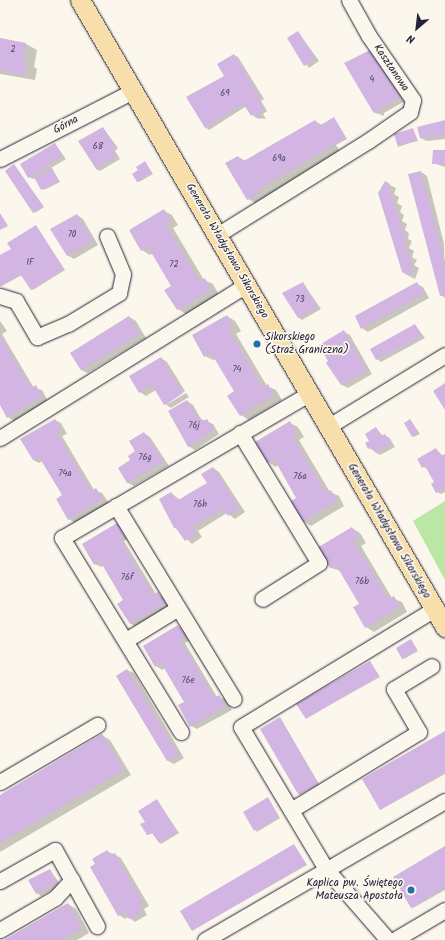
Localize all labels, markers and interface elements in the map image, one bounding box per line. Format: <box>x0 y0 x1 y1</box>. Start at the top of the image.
north arrow <box>397 8 437 48</box>
text: N <box>404 29 419 48</box>
street label: Kasztanowa <box>370 42 412 94</box>
house number: 2 <box>10 45 16 55</box>
house number: 4 <box>370 75 374 85</box>
house number: 69 <box>220 89 230 99</box>
street label: Górna <box>51 113 81 137</box>
house number: 68 <box>93 142 103 152</box>
house number: 69a <box>272 154 286 164</box>
street label: Generała Władysława Sikorskiego <box>183 181 271 321</box>
house number: 70 <box>68 230 76 240</box>
house number: 1F <box>26 258 34 268</box>
house number: 72 <box>169 260 179 270</box>
house number: 73 <box>295 295 305 305</box>
place label: Sikorskiego (Straż Graniczna) <box>265 331 349 357</box>
marker: Sikorskiego (Straż Graniczna) <box>252 339 262 349</box>
house number: 74 <box>232 365 242 375</box>
house number: 76j <box>188 421 200 431</box>
house number: 76g <box>138 453 152 463</box>
street label: Generała Władysława Sikorskiego <box>345 461 433 601</box>
house number: 74a <box>58 469 72 479</box>
house number: 76a <box>293 472 307 482</box>
house number: 76h <box>193 500 207 510</box>
house number: 76f <box>121 573 133 583</box>
house number: 76b <box>355 577 369 587</box>
house number: 76e <box>181 676 195 686</box>
place label: Kaplica pw. Świętego Mateusza Apostoła <box>307 877 403 903</box>
marker: Kaplica pw. Świętego Mateusza Apostoła <box>406 885 416 895</box>

